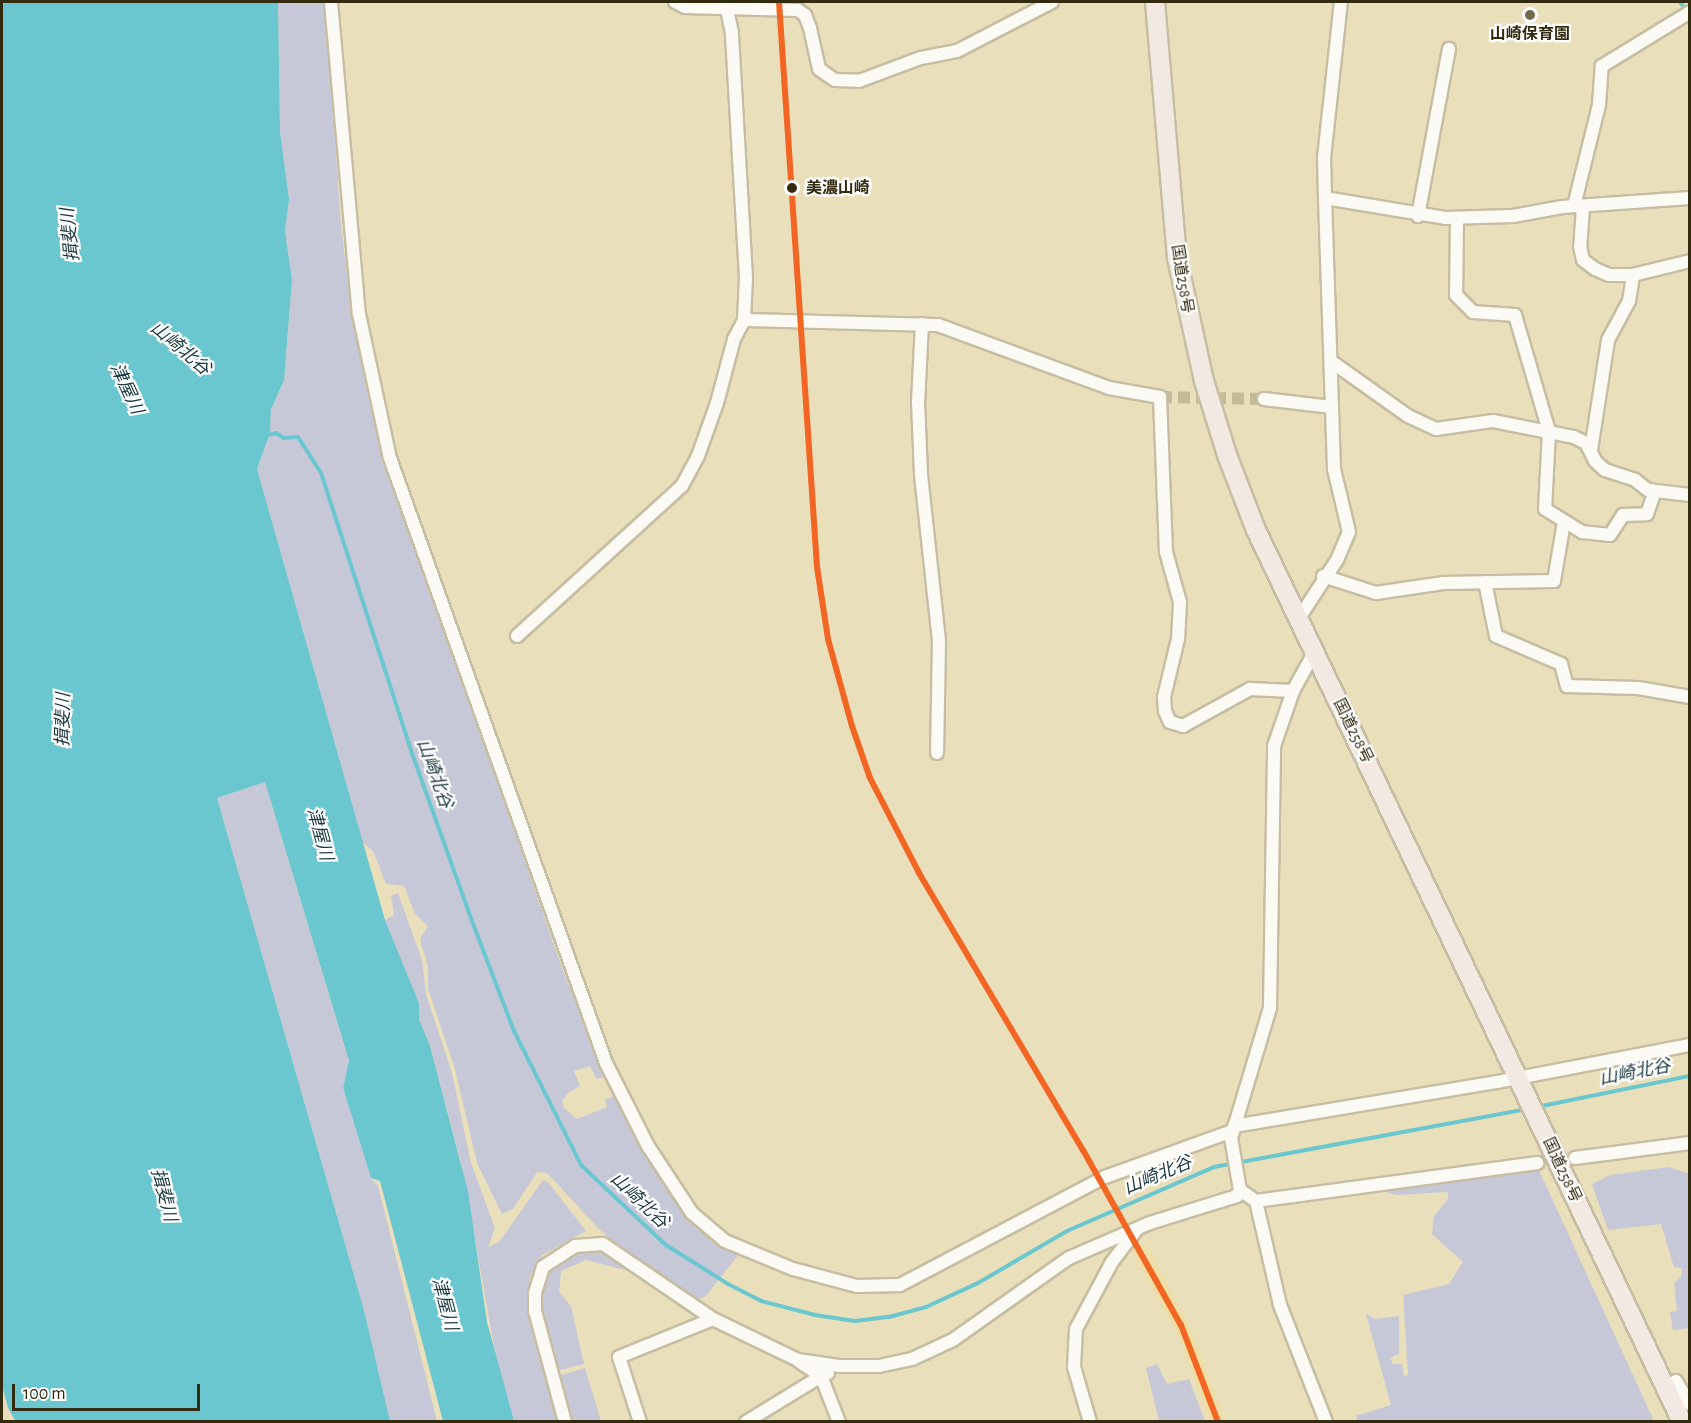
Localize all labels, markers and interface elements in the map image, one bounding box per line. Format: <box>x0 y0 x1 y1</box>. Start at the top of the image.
marker: 山崎保育園 <box>1523 8 1537 22</box>
place label: 山崎保育園 <box>1490 24 1570 44</box>
place label: 美濃山崎 <box>806 178 870 198</box>
marker: 美濃山崎 <box>783 179 801 197</box>
water label: 揖斐川 <box>57 207 85 263</box>
street label: 国道258号 <box>1167 243 1197 315</box>
water label: 山崎北谷 <box>145 318 215 380</box>
water label: 津屋川 <box>105 360 147 418</box>
water label: 揖斐川 <box>53 693 75 747</box>
street label: 国道258号 <box>1329 696 1377 766</box>
water label: 山崎北谷 <box>412 736 456 812</box>
water label: 津屋川 <box>302 805 336 863</box>
water label: 山崎北谷 <box>1598 1056 1672 1090</box>
street label: 国道258号 <box>1539 1134 1585 1206</box>
water label: 山崎北谷 <box>1121 1152 1195 1200</box>
water label: 揖斐川 <box>146 1166 180 1224</box>
water label: 山崎北谷 <box>605 1169 673 1233</box>
water label: 津屋川 <box>427 1275 461 1333</box>
scale bar <box>15 1372 202 1410</box>
text: 100 m <box>23 1385 66 1403</box>

